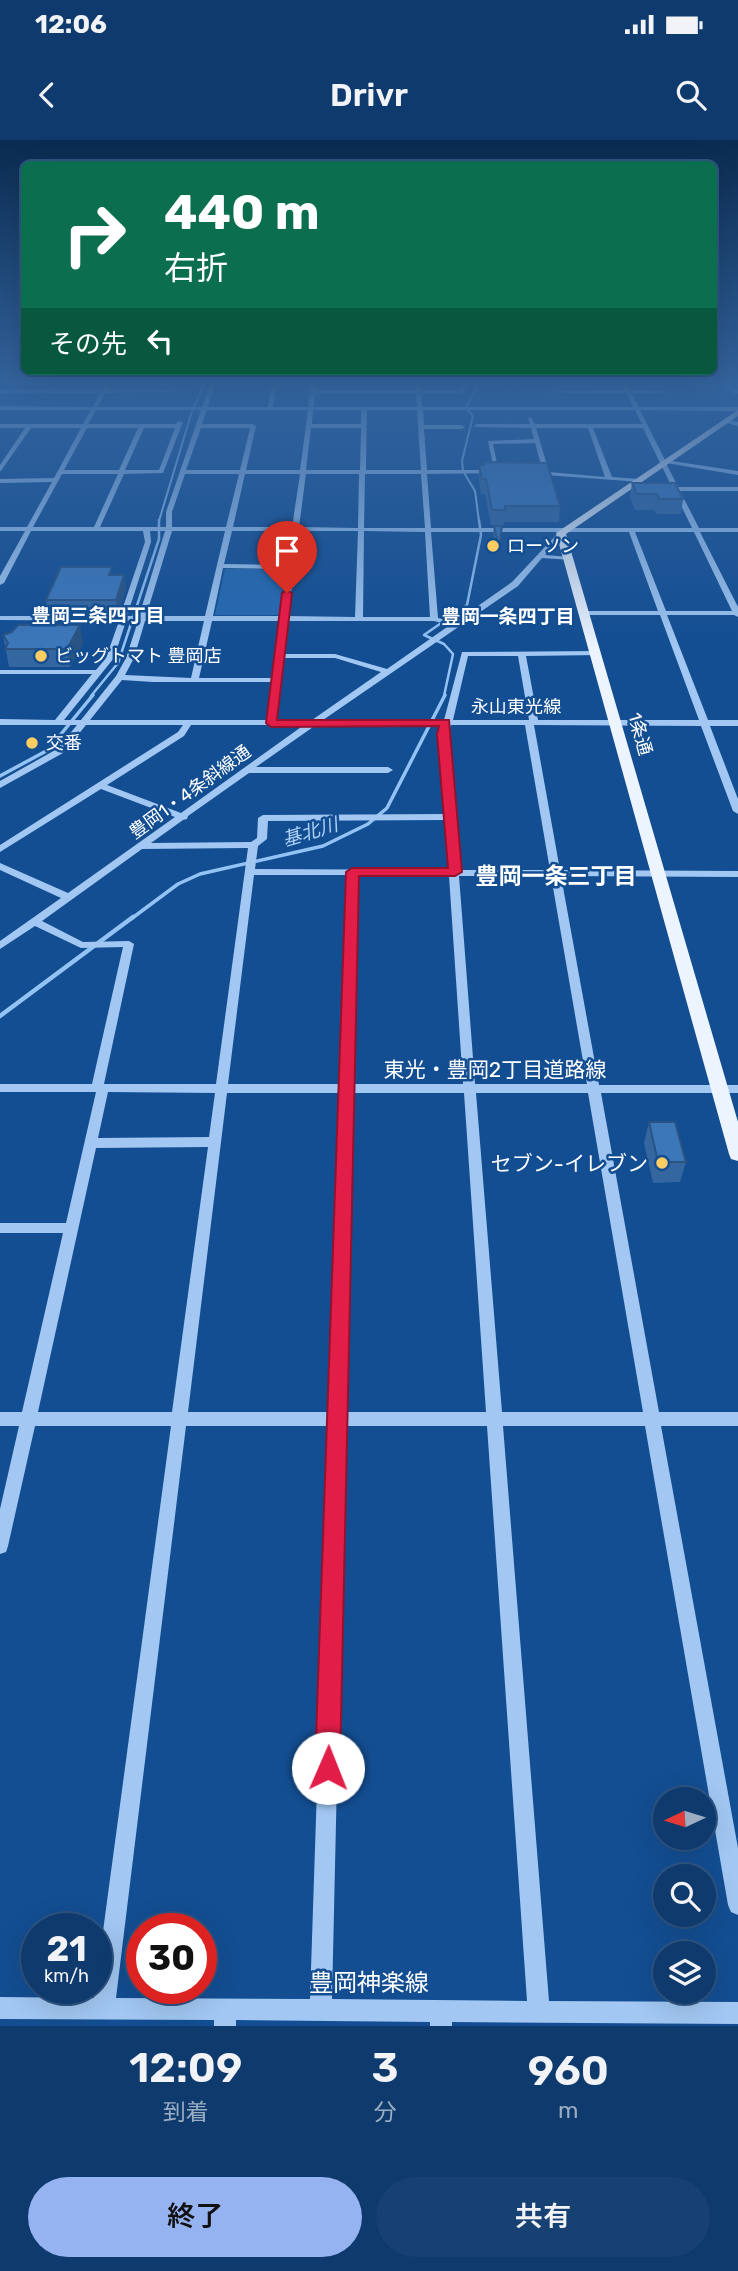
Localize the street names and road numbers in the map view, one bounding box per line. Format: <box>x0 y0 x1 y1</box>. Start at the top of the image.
street label: 永山東光線 <box>471 696 561 718</box>
street label: 1条通 <box>623 710 657 758</box>
street label: 豊岡1・4条斜線通 <box>125 741 255 843</box>
street label: 東光・豊岡2丁目道路線 <box>384 1057 606 1082</box>
street label: 豊岡神楽線 <box>309 1969 429 1997</box>

